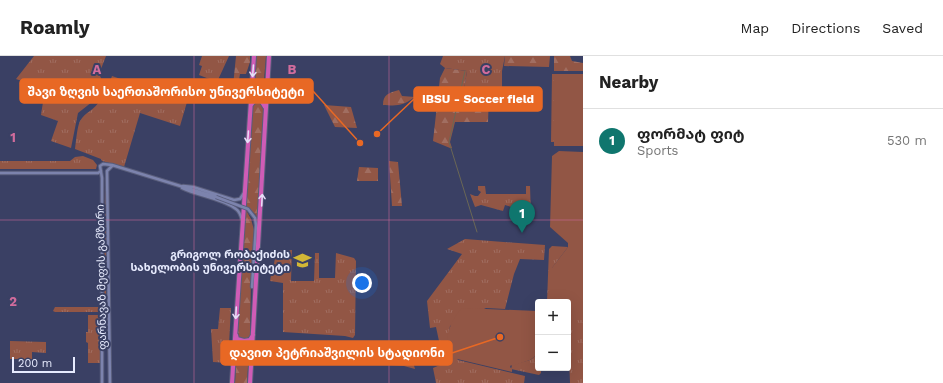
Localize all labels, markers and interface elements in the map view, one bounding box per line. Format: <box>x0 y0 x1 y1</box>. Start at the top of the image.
text: Roamly <box>20 16 90 39</box>
text: Map <box>741 20 769 36</box>
text: Directions <box>791 20 860 36</box>
text: Saved <box>882 20 923 36</box>
text: A <box>93 62 102 77</box>
text: B <box>288 62 297 77</box>
text: C <box>482 62 491 77</box>
one-way arrow <box>249 64 256 77</box>
text: Nearby <box>599 72 658 92</box>
callout: შავი ზღვის საერთაშორისო უნივერსიტეტი <box>20 79 313 103</box>
text: შავი ზღვის საერთაშორისო უნივერსიტეტი <box>27 85 305 99</box>
callout: IBSU - Soccer field <box>414 87 542 111</box>
text: IBSU - Soccer field <box>422 92 534 106</box>
text: ფორმატ ფიტ <box>637 125 745 143</box>
text: 1 <box>10 130 16 145</box>
one-way arrow <box>245 130 252 143</box>
text: 1 <box>609 133 615 148</box>
text: 530 m <box>887 133 927 148</box>
text: Sports <box>637 143 678 158</box>
one-way arrow <box>258 194 265 207</box>
pin: 1 <box>509 200 535 233</box>
street label: ფარნავაზ მეფის გამზირი <box>94 204 109 350</box>
place label: გრიგოლ რობაქიძის სახელობის უნივერსიტეტი <box>130 248 290 274</box>
school or university icon: გრიგოლ რობაქიძის სახელობის უნივერსიტეტი <box>293 250 313 270</box>
your location <box>352 273 372 293</box>
text: 2 <box>9 294 17 309</box>
map controls <box>535 299 571 371</box>
button: + <box>535 299 571 335</box>
one-way arrow <box>233 306 240 319</box>
button: − <box>535 335 571 371</box>
callout: დავით პეტრიაშვილის სტადიონი <box>221 341 452 365</box>
text: დავით პეტრიაშვილის სტადიონი <box>229 346 445 361</box>
scale bar <box>12 355 75 374</box>
text: 200 m <box>18 357 52 370</box>

